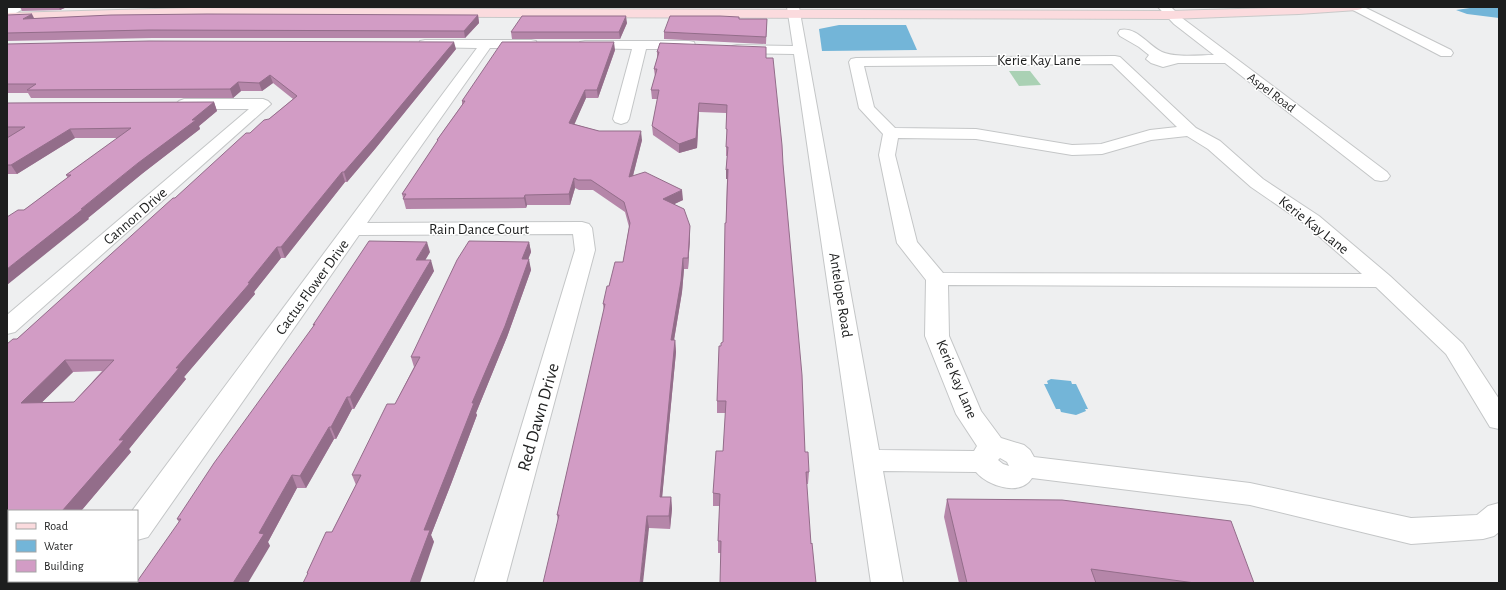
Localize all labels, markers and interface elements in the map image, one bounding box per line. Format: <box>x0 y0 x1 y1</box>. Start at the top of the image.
street label: Kerie Kay Lane <box>997 53 1081 68</box>
street label: Aspel Road <box>1245 71 1298 115</box>
street label: Cannon Drive <box>101 185 170 248</box>
street label: Kerie Kay Lane <box>1276 194 1351 257</box>
street label: Rain Dance Court <box>429 222 529 237</box>
street label: Cactus Flower Drive <box>273 237 352 338</box>
street label: Antelope Road <box>826 252 855 339</box>
street label: Kerie Kay Lane <box>933 338 980 421</box>
street label: Red Dawn Drive <box>515 361 563 473</box>
legend <box>8 510 138 582</box>
text: Road <box>44 520 68 532</box>
text: Water <box>44 540 73 552</box>
text: Building <box>44 560 84 572</box>

